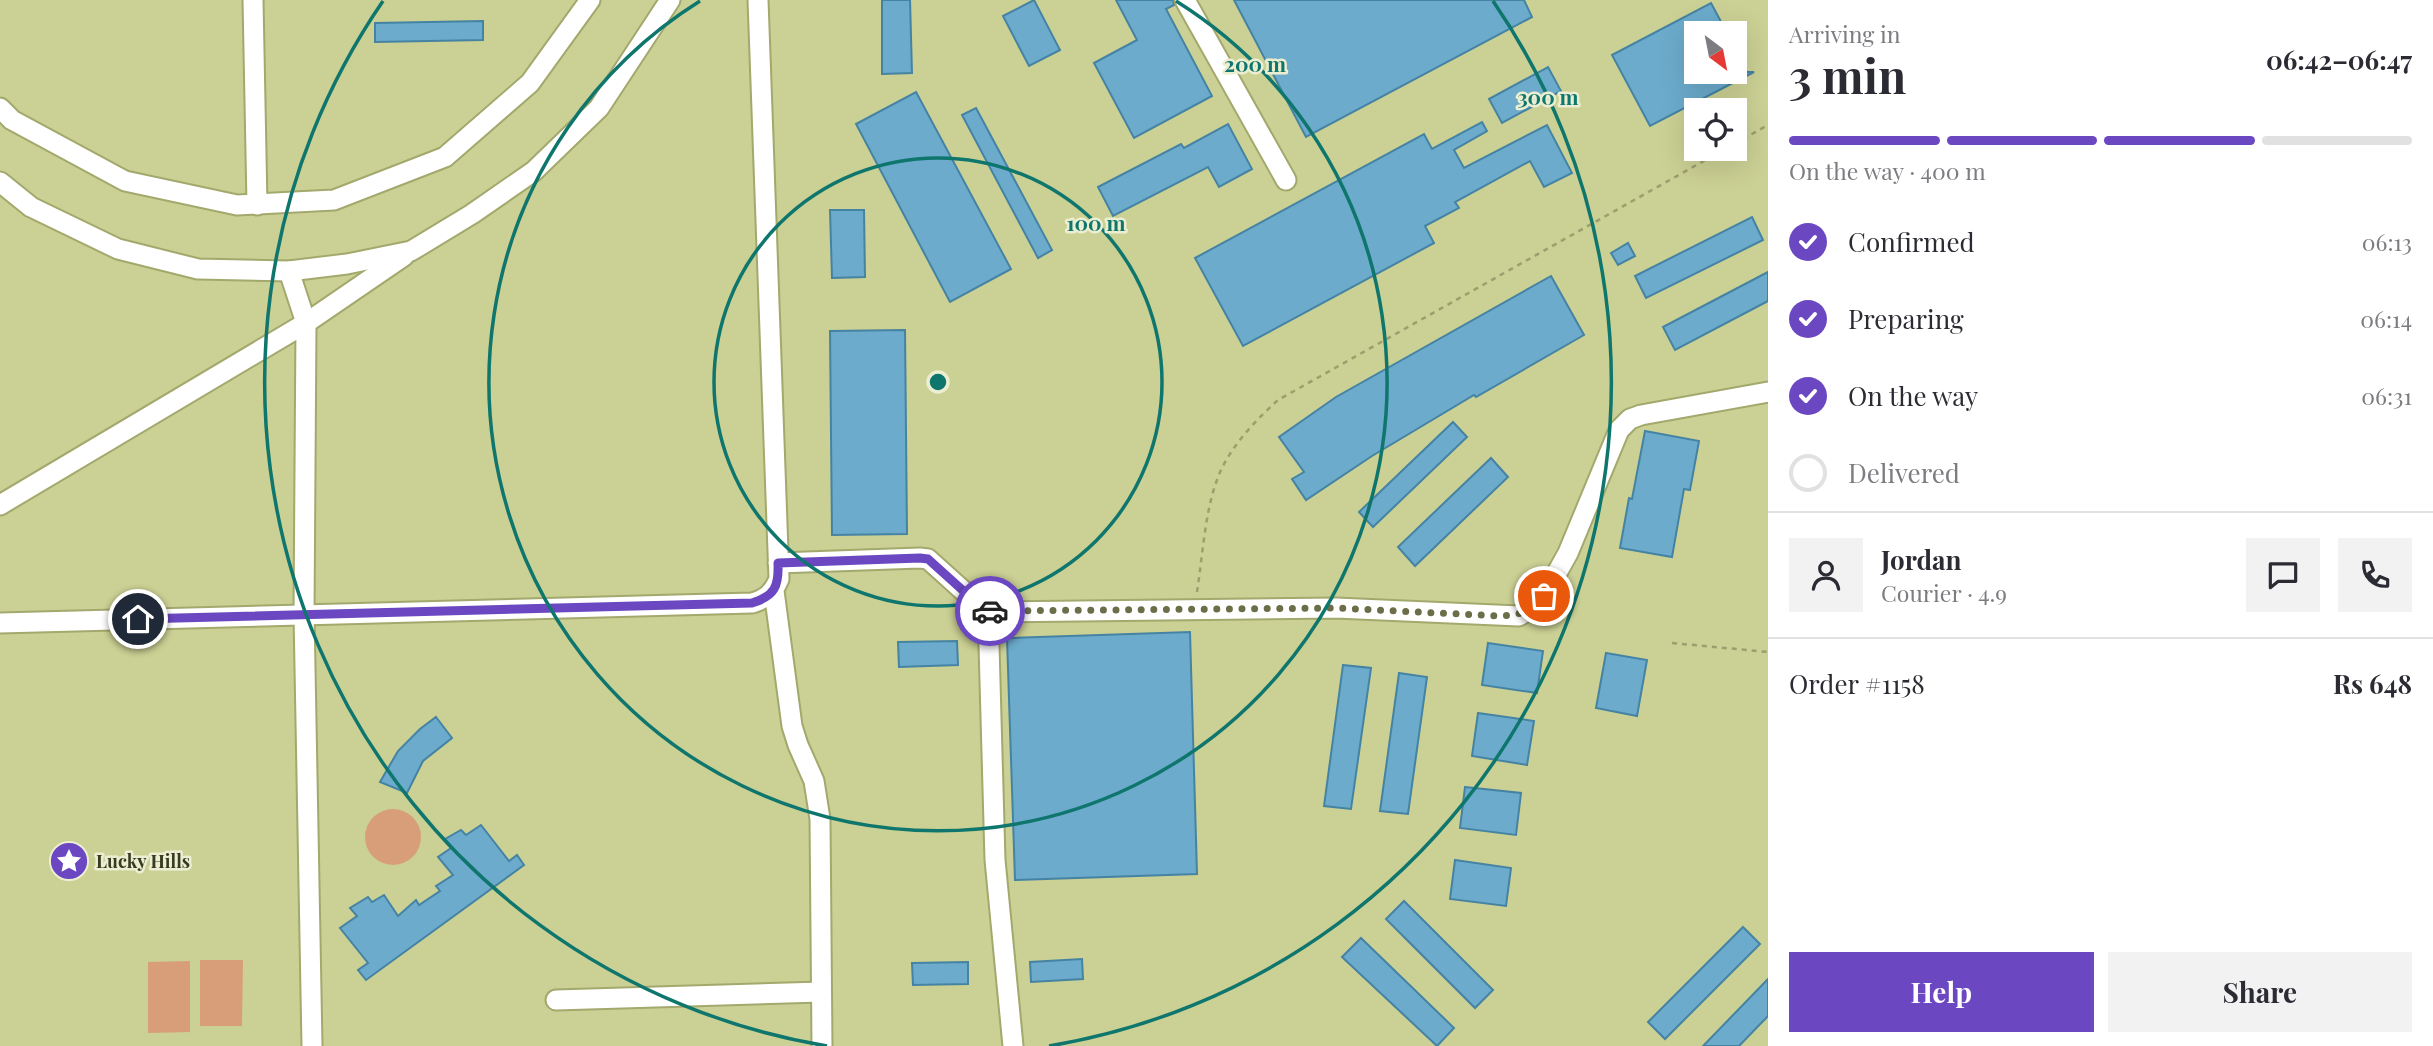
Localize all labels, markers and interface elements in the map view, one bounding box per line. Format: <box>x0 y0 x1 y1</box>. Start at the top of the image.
text: Arriving in <box>1789 18 1901 49</box>
north arrow <box>1684 21 1746 84</box>
map controls <box>1684 21 1747 161</box>
text: 06:42–06:47 <box>2266 42 2412 77</box>
text: 3 min <box>1789 44 1906 106</box>
text: 200 m <box>1224 49 1286 77</box>
text: 300 m <box>1517 82 1579 110</box>
button: locate <box>1684 98 1747 161</box>
text: On the way · 400 m <box>1789 155 1986 186</box>
text: 100 m <box>1066 208 1126 236</box>
icon: check <box>1789 223 1827 261</box>
text: Confirmed <box>1848 224 1975 259</box>
text: 06:13 <box>2362 226 2412 257</box>
icon: check <box>1789 300 1827 338</box>
text: Preparing <box>1848 301 1964 336</box>
text: 06:14 <box>2360 303 2412 334</box>
centre of rings <box>926 370 950 394</box>
icon: check <box>1789 377 1827 415</box>
text: On the way <box>1848 378 1978 413</box>
text: 06:31 <box>2361 380 2412 411</box>
text: Delivered <box>1848 455 1960 490</box>
button: person <box>1789 538 1863 612</box>
button: chat <box>2246 538 2320 612</box>
button: phone <box>2338 538 2412 612</box>
text: Jordan <box>1881 542 1961 577</box>
pin <box>1514 566 1574 626</box>
courier <box>955 576 1025 646</box>
icon: bag <box>1525 577 1563 615</box>
text: Courier · 4.9 <box>1881 577 2007 608</box>
pin <box>108 589 168 649</box>
icon: car <box>971 592 1009 630</box>
icon: home <box>119 600 157 638</box>
text: Order #1158 <box>1789 666 1925 701</box>
text: Rs 648 <box>2333 666 2412 701</box>
place icon: Lucky Hills <box>48 840 90 882</box>
place label: Lucky Hills <box>96 849 190 873</box>
button: Help <box>1789 952 2094 1032</box>
button: Share <box>2108 952 2412 1032</box>

